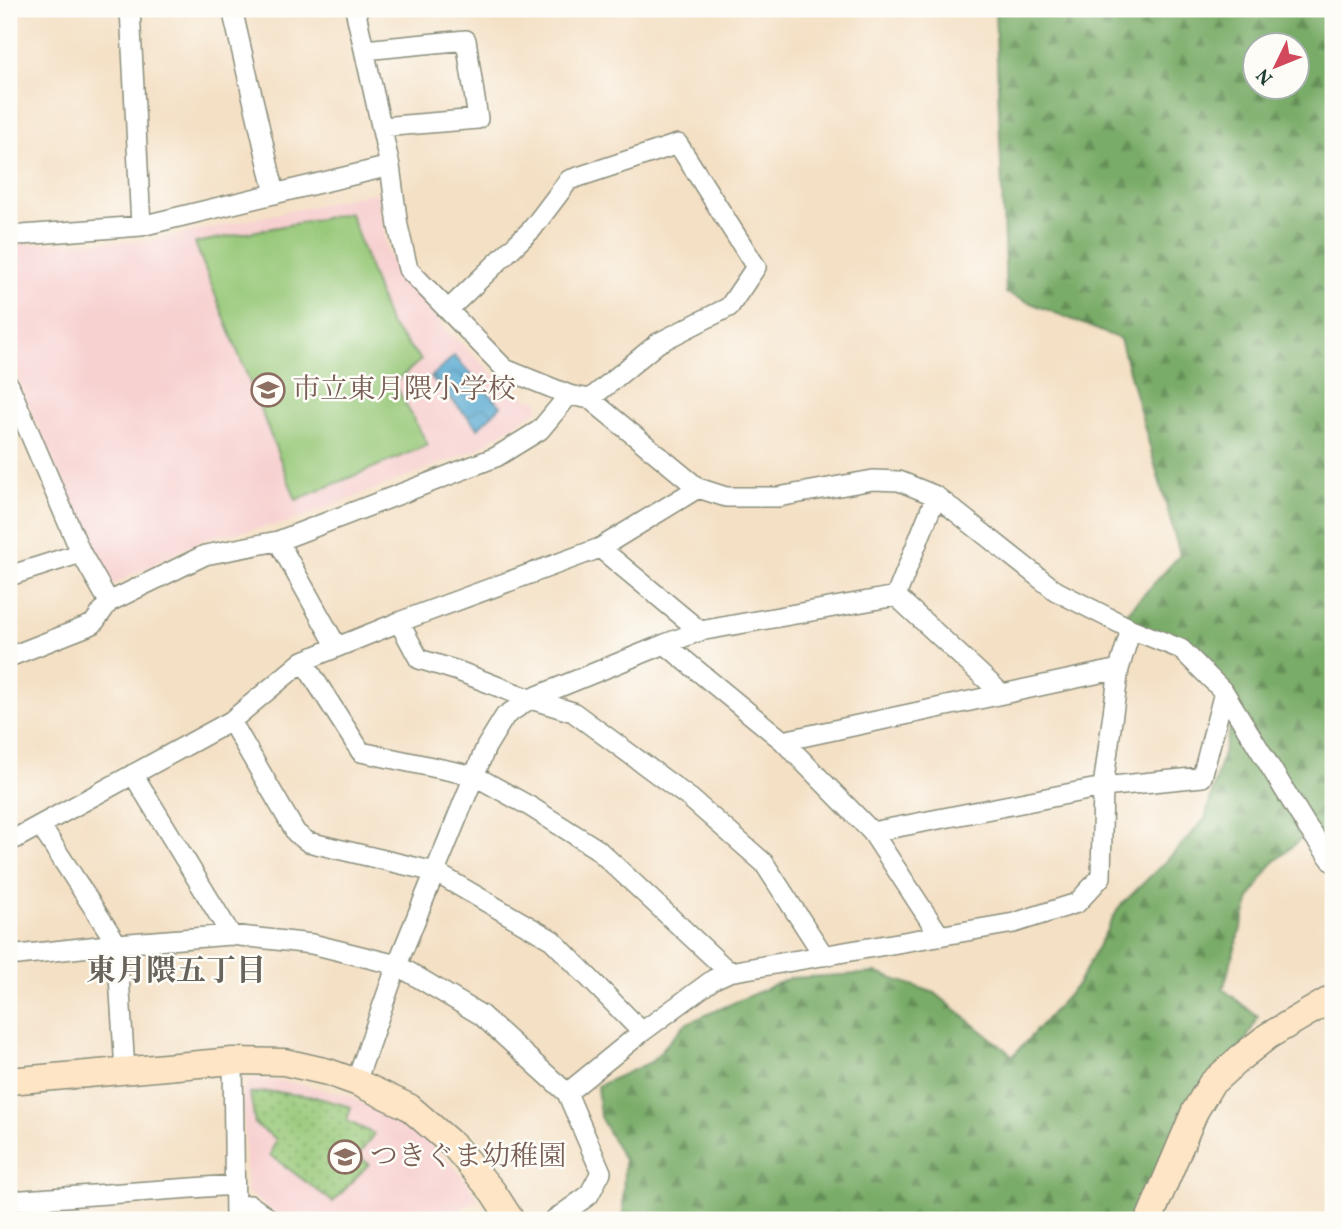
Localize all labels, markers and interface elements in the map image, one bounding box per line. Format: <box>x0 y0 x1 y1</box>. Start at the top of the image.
north arrow <box>1240 32 1310 102</box>
text: N <box>1251 62 1279 90</box>
school or university icon: 市立東月隈小学校 <box>249 371 287 409</box>
place label: 市立東月隈小学校 <box>292 371 516 410</box>
district label: 東月隈五丁目 <box>86 951 266 993</box>
school or university icon: つきぐま幼稚園 <box>326 1138 364 1176</box>
place label: つきぐま幼稚園 <box>370 1138 566 1177</box>

